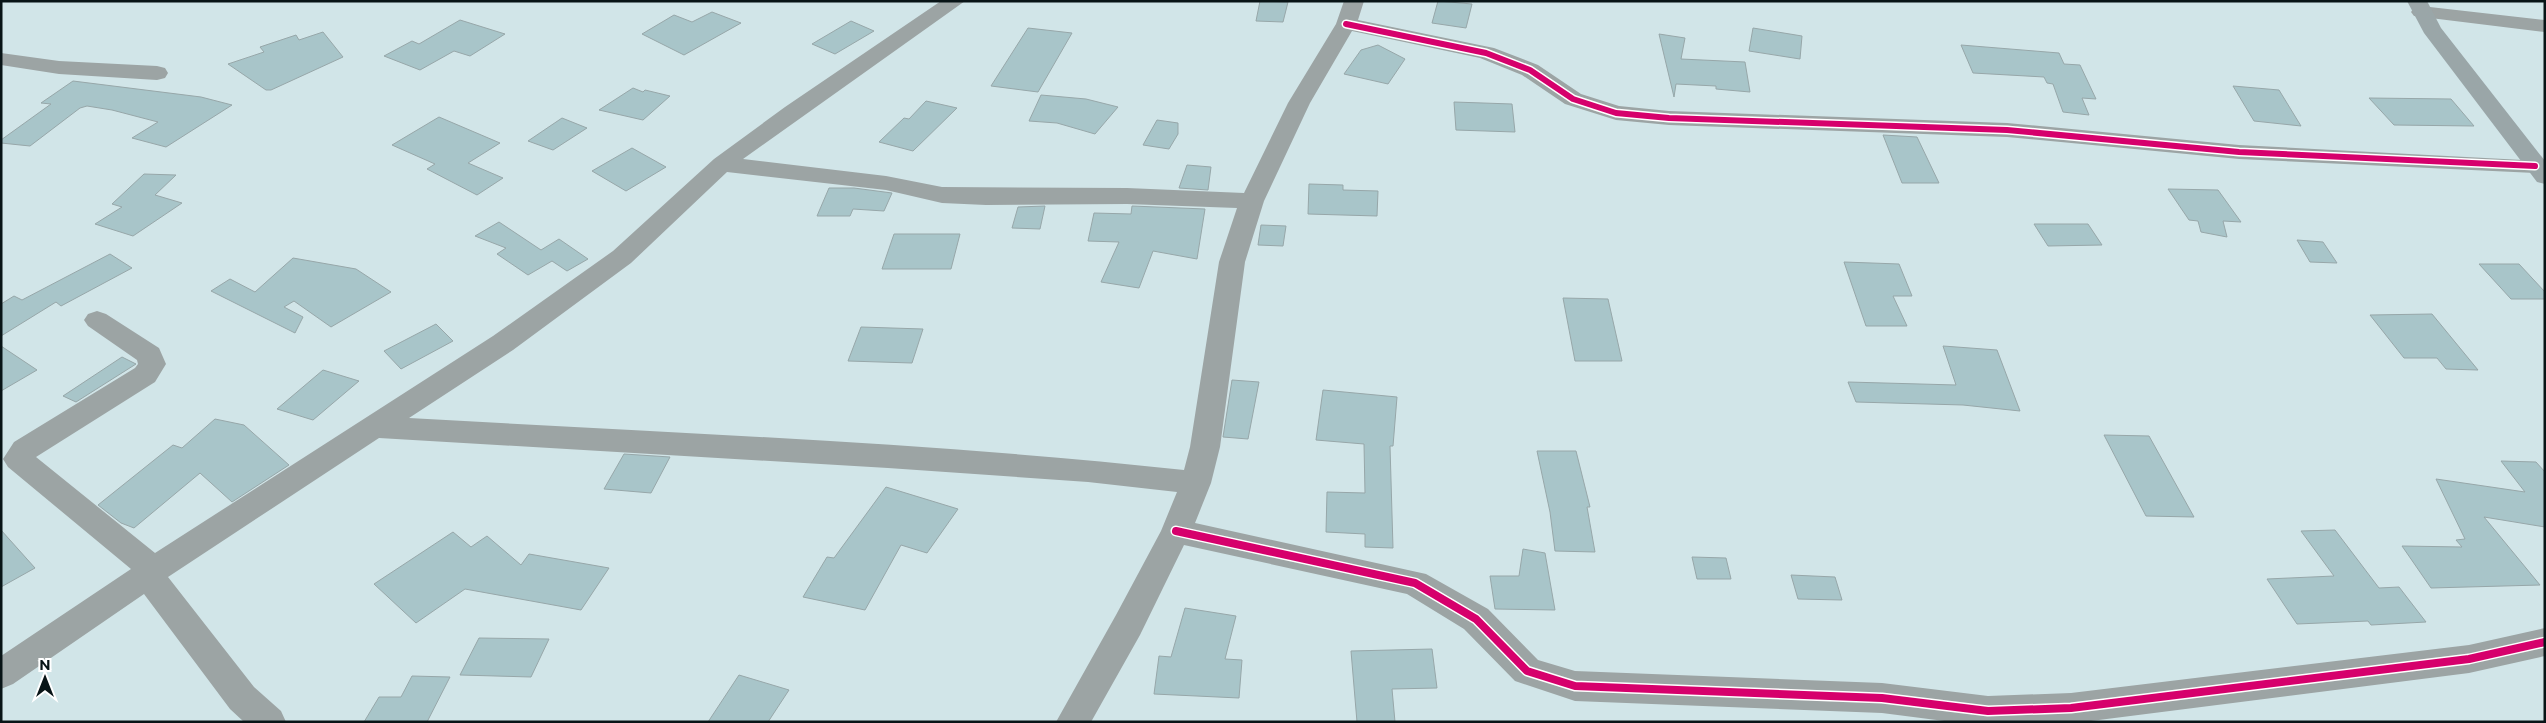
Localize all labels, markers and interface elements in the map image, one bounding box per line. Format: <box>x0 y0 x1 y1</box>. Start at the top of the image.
north arrow <box>20 653 70 703</box>
text: N <box>39 656 51 674</box>

